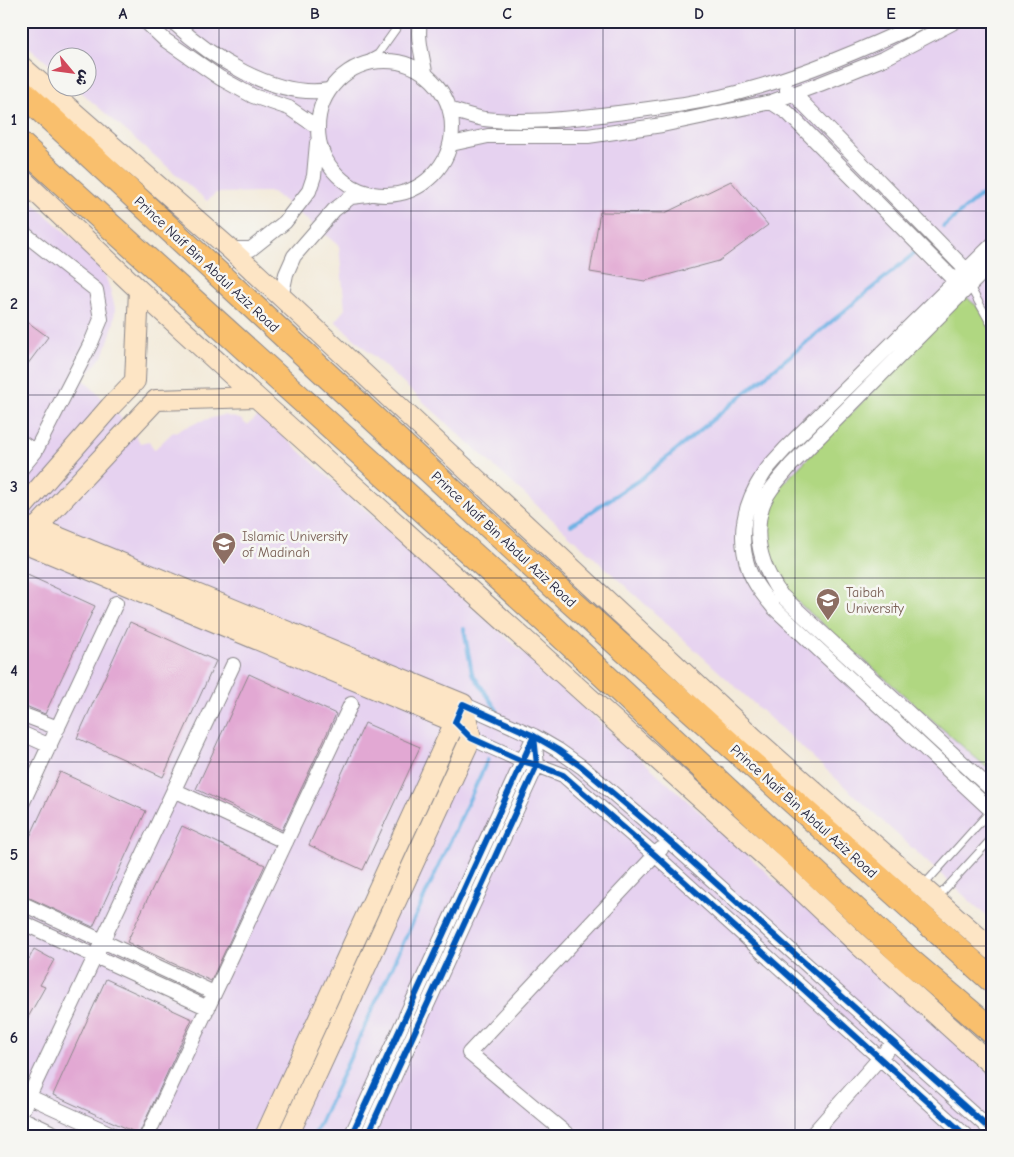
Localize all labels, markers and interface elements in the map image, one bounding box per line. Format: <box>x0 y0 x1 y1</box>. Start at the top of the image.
text: A <box>119 5 128 23</box>
text: B <box>310 5 320 23</box>
text: C <box>502 5 512 23</box>
text: D <box>694 5 704 23</box>
text: E <box>886 5 896 23</box>
north arrow <box>48 48 98 98</box>
text: ش <box>72 67 94 89</box>
text: 1 <box>11 111 17 129</box>
street label: Prince Naif Bin Abdul Aziz Road <box>131 193 283 336</box>
text: 2 <box>10 295 18 313</box>
street label: Prince Naif Bin Abdul Aziz Road <box>428 468 580 611</box>
text: 3 <box>10 478 18 496</box>
place label: Islamic University of Madinah <box>242 528 349 561</box>
school or university icon: Islamic University of Madinah <box>211 531 237 565</box>
place label: Taibah University <box>846 584 905 617</box>
school or university icon: Taibah University <box>815 587 841 621</box>
text: 4 <box>10 662 18 680</box>
street label: Prince Naif Bin Abdul Aziz Road <box>727 741 881 882</box>
text: 5 <box>10 846 18 864</box>
text: 6 <box>10 1029 18 1047</box>

